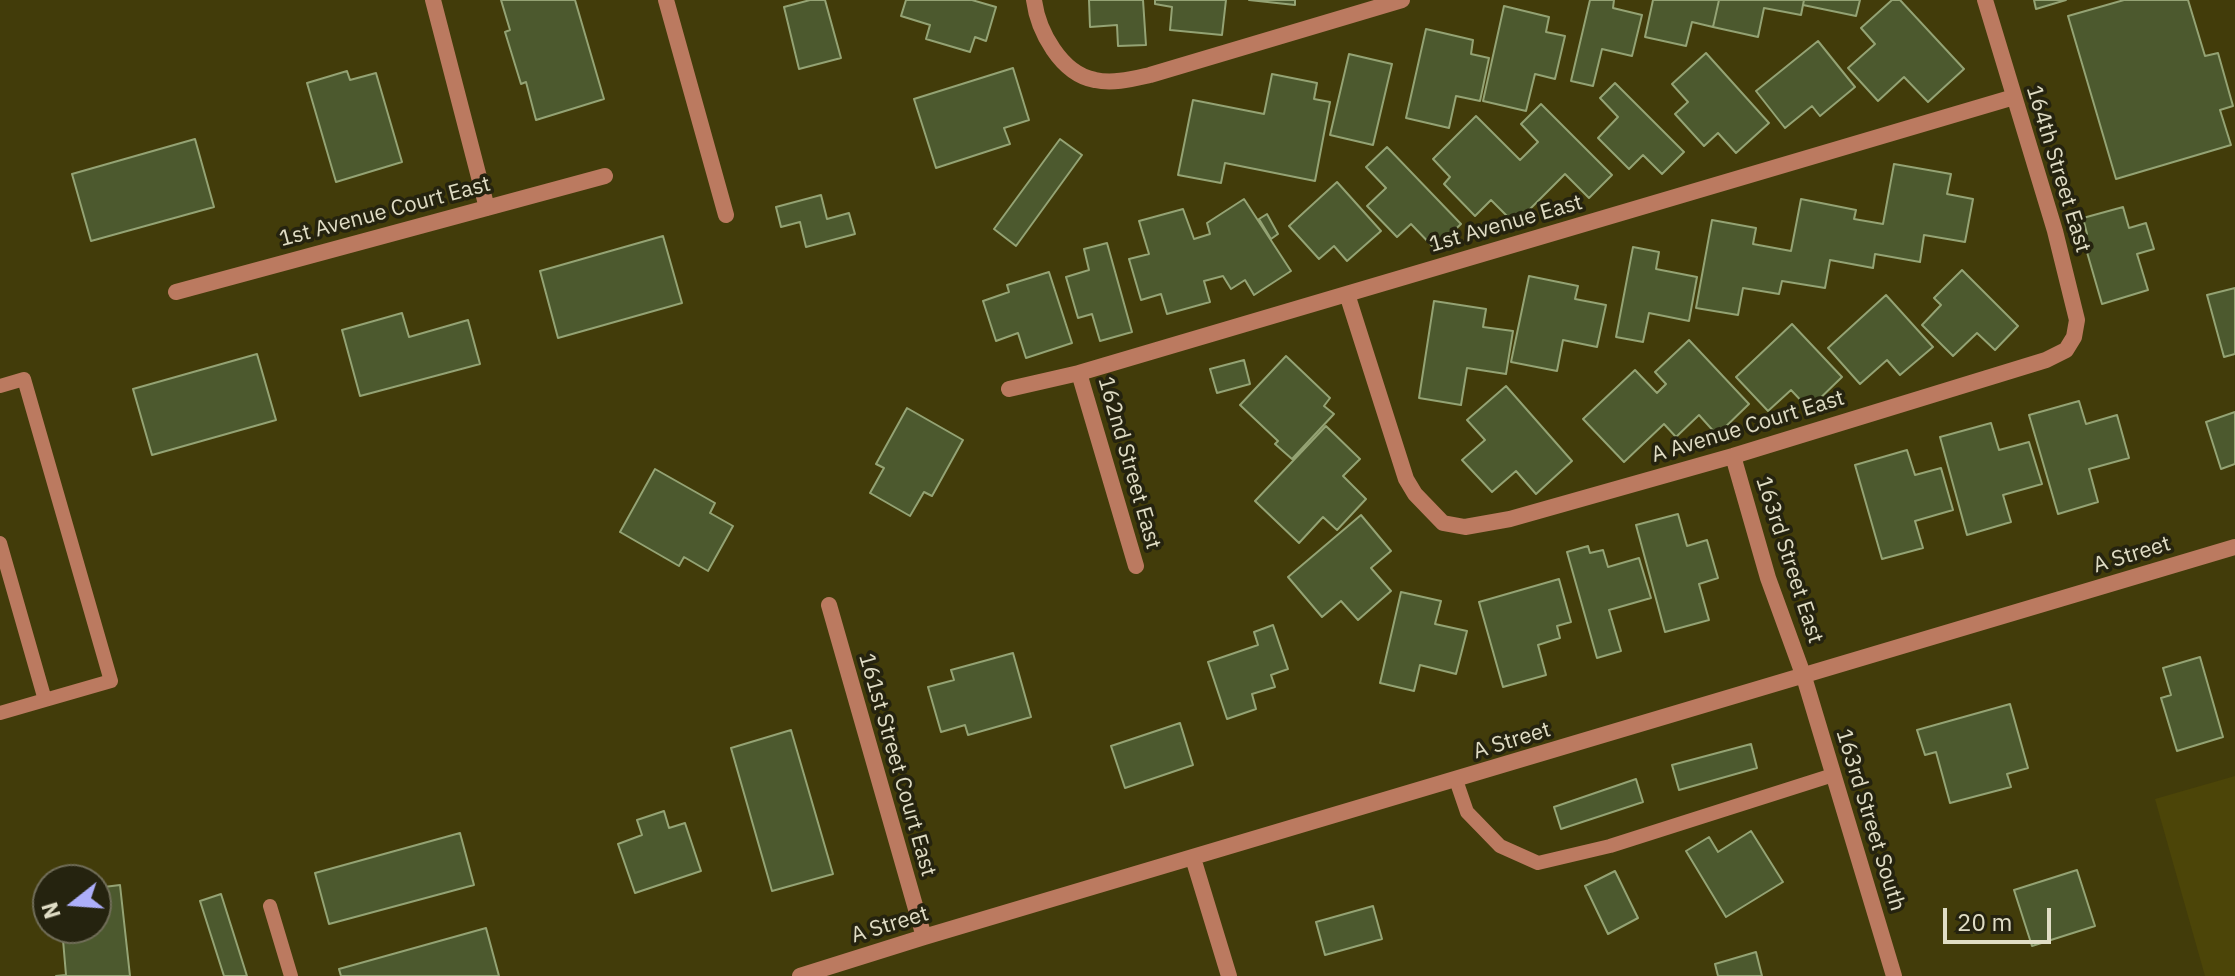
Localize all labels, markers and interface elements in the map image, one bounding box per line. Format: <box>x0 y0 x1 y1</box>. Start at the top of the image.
street label: 164th Street East <box>2020 82 2096 256</box>
street label: 1st Avenue Court East <box>276 171 494 253</box>
street label: 1st Avenue East <box>1426 190 1586 258</box>
street label: 162nd Street East <box>1092 374 1166 552</box>
street label: A Avenue Court East <box>1648 385 1848 469</box>
street label: 163rd Street East <box>1750 473 1828 647</box>
street label: A Street <box>2090 531 2174 579</box>
street label: 161st Street Court East <box>852 650 942 880</box>
street label: A Street <box>1470 717 1554 765</box>
street label: 163rd Street South <box>1830 726 1910 914</box>
north arrow <box>32 864 112 944</box>
scale bar <box>1947 892 2055 942</box>
text: N <box>34 899 67 922</box>
street label: A Street <box>848 901 932 949</box>
text: 20 m <box>1957 906 2012 938</box>

